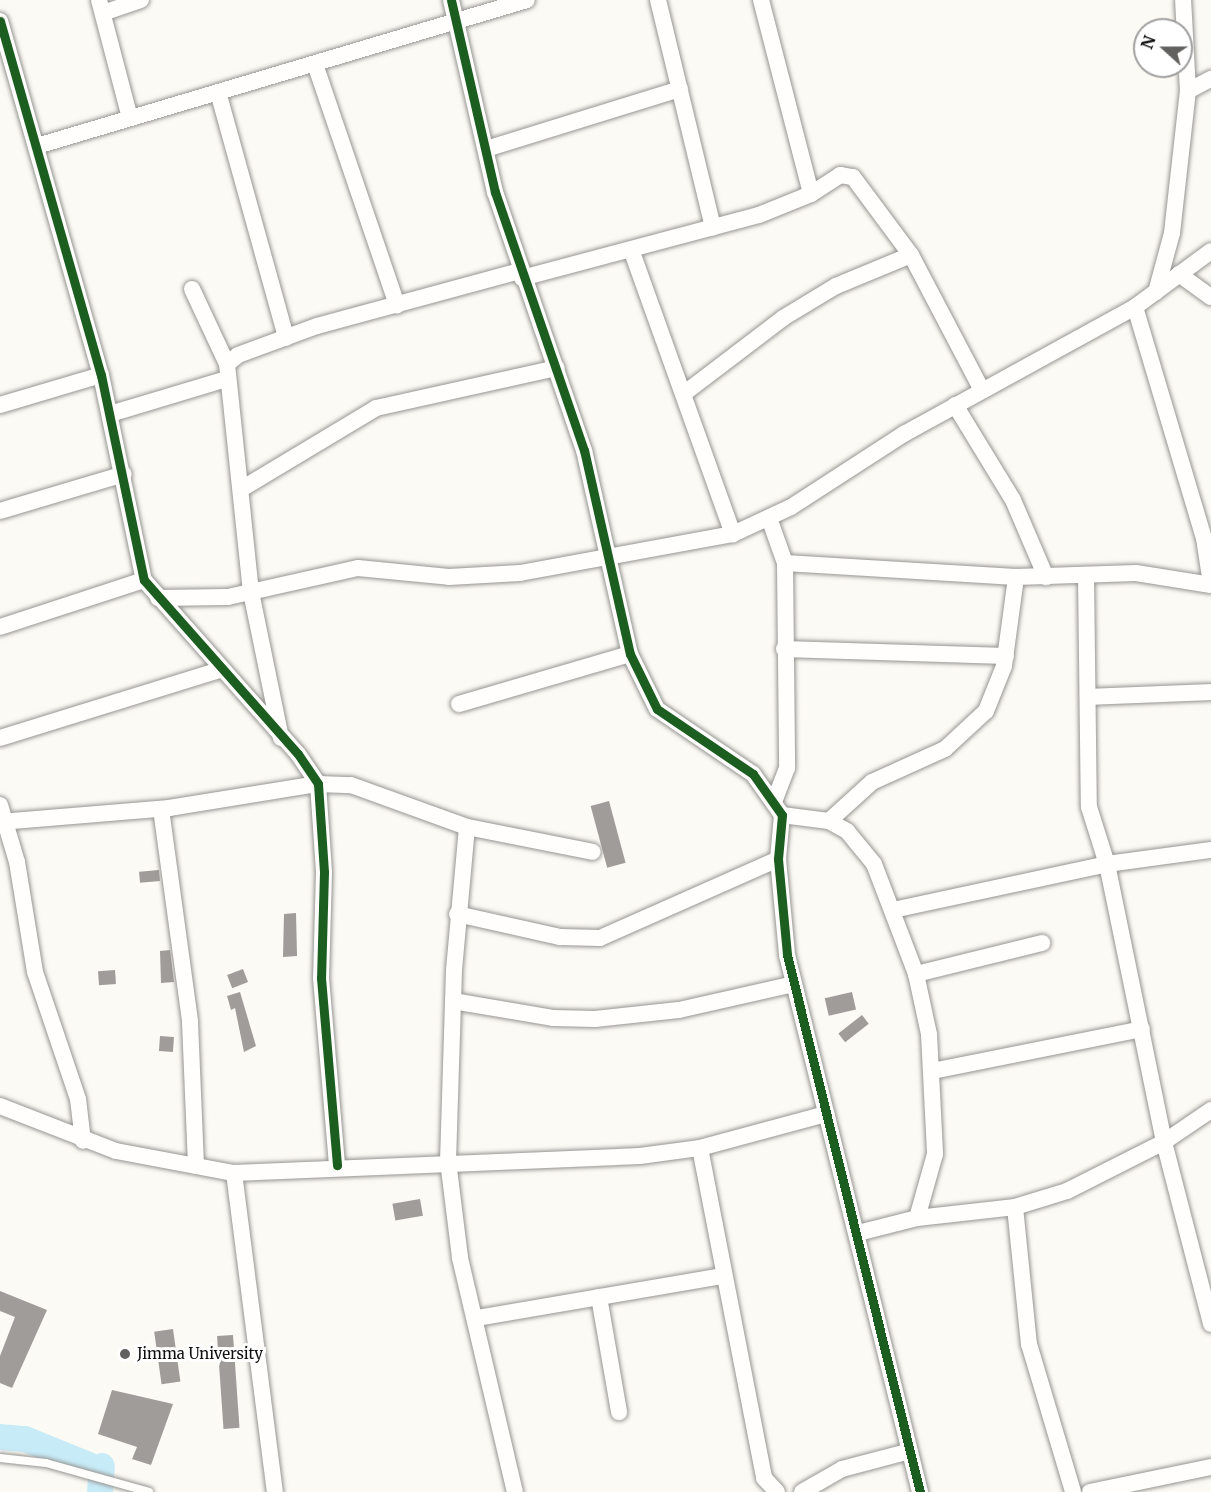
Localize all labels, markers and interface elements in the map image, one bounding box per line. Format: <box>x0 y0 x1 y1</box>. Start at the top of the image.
north arrow <box>1133 18 1193 78</box>
text: N <box>1136 33 1160 52</box>
place label: Jimma University <box>137 1345 263 1363</box>
marker: Jimma University <box>118 1347 132 1361</box>

